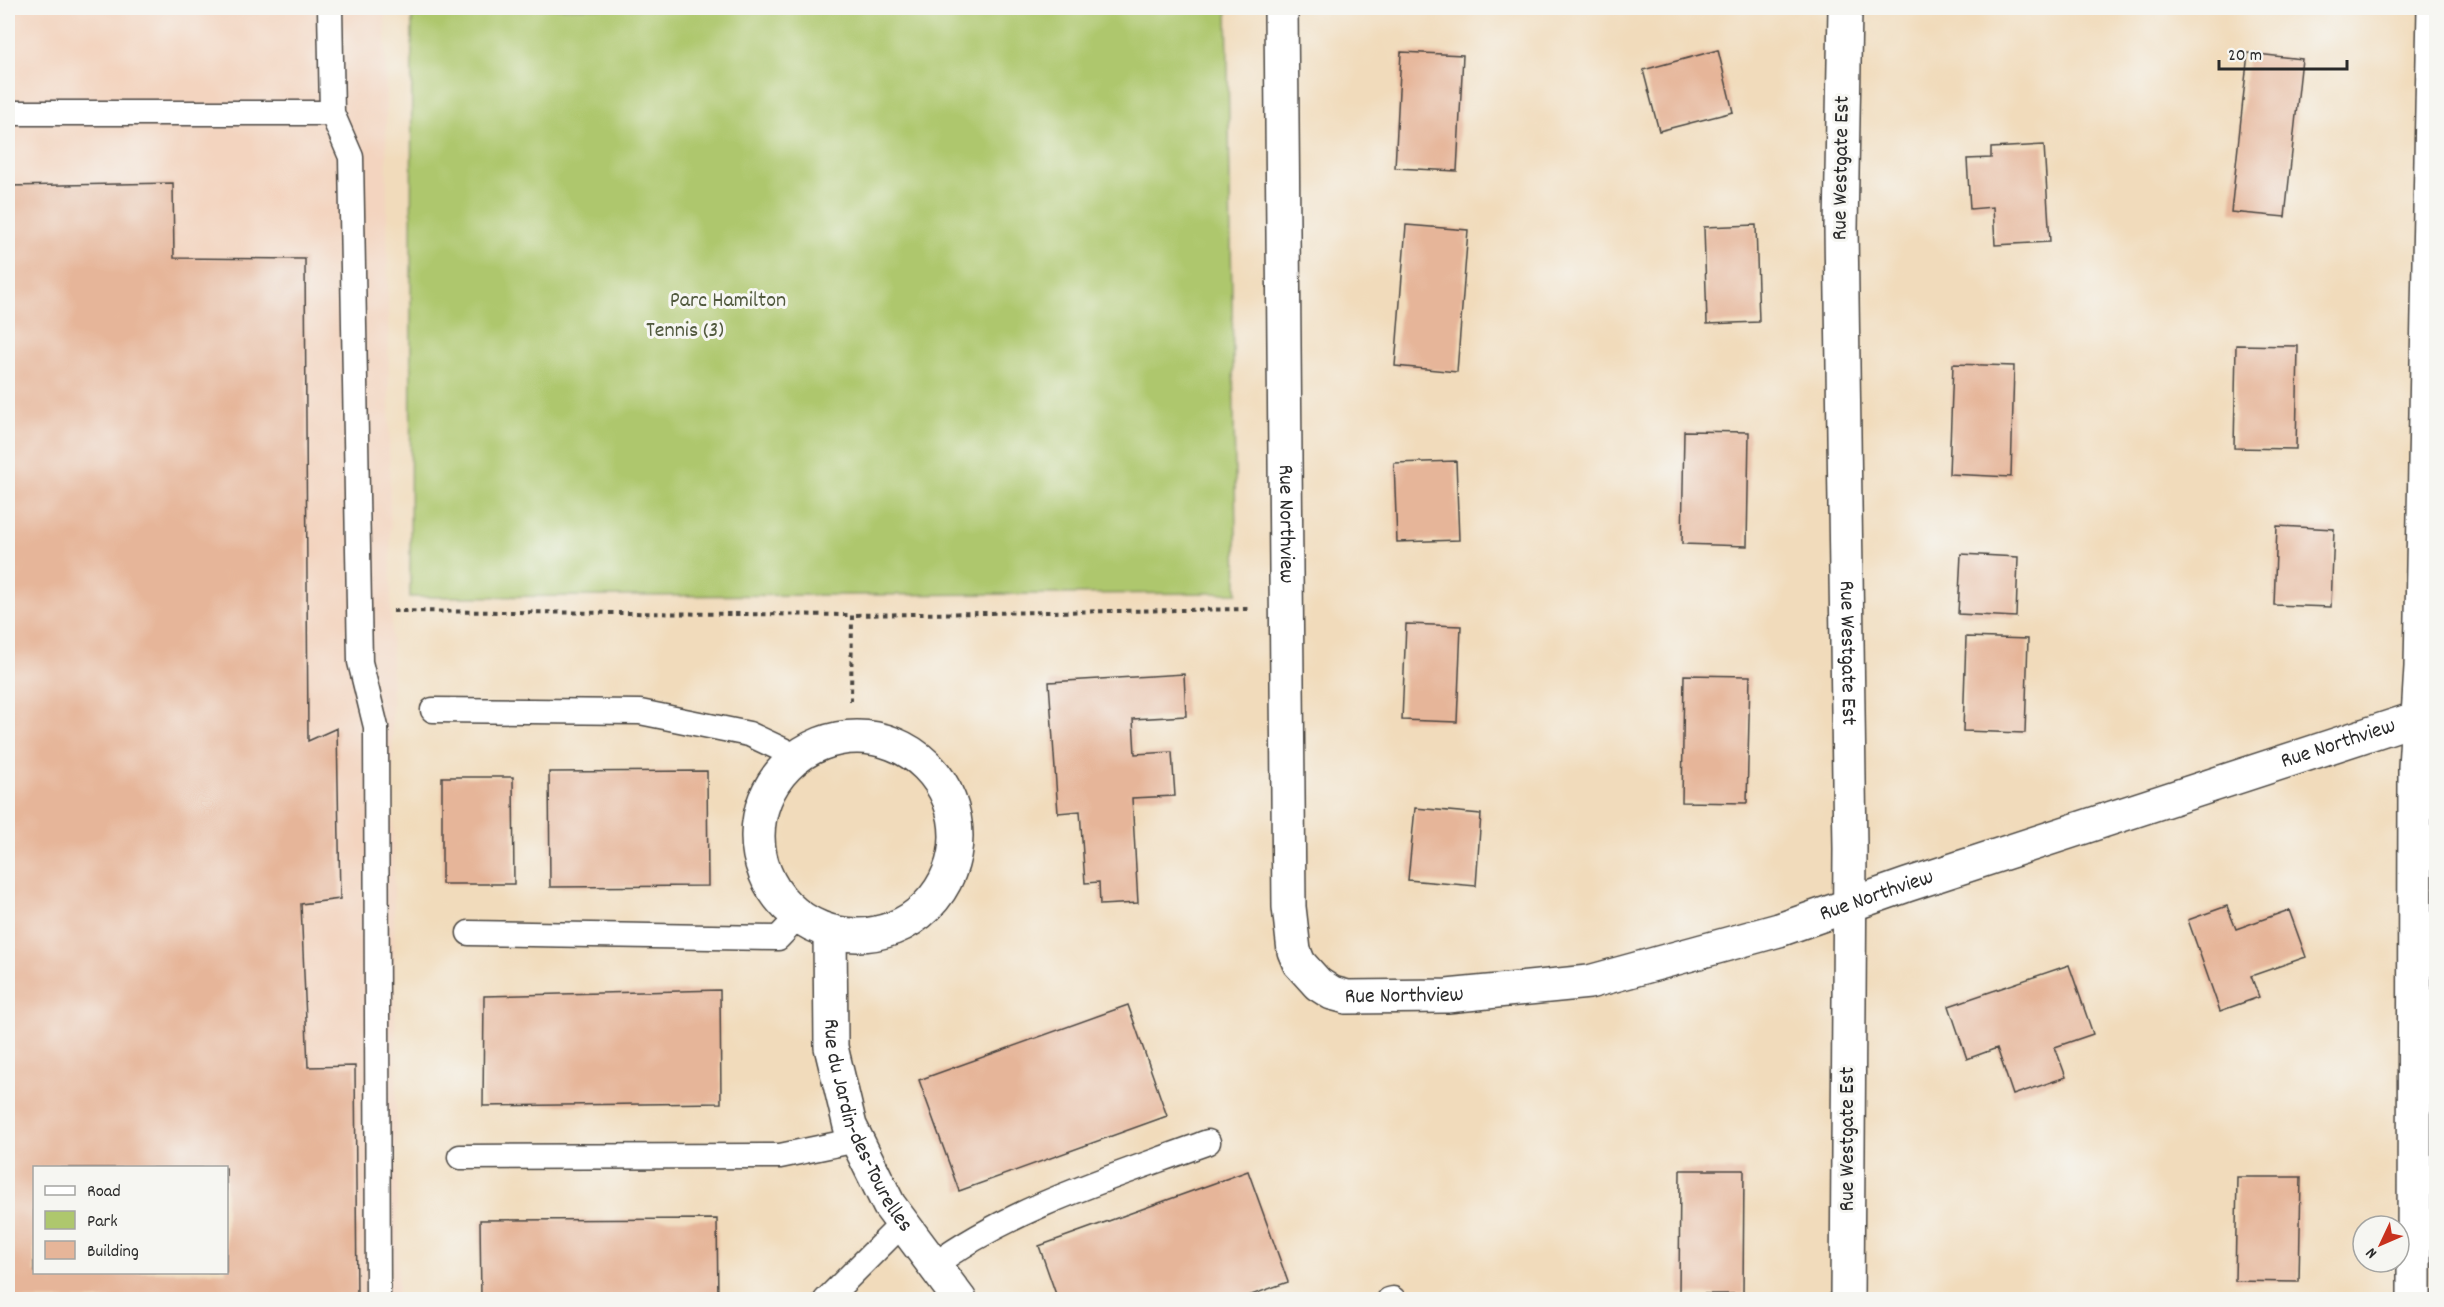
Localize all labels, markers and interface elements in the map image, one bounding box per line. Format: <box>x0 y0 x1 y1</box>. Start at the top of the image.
scale bar <box>2219 33 2346 71</box>
text: 20 m <box>2228 44 2262 69</box>
street label: Rue Westgate Est <box>1825 95 1859 241</box>
park label: Parc Hamilton <box>670 286 786 317</box>
park label: Tennis (3) <box>646 316 724 347</box>
street label: Rue Northview <box>1270 464 1302 584</box>
street label: Rue Westgate Est <box>1831 580 1864 726</box>
street label: Rue Northview <box>2277 711 2400 777</box>
street label: Rue Northview <box>1815 862 1938 930</box>
street label: Rue Northview <box>1345 979 1465 1013</box>
street label: Rue du Jardin-des-Tourelles <box>815 1019 920 1239</box>
street label: Rue Westgate Est <box>1833 1067 1864 1211</box>
legend <box>33 1166 228 1274</box>
text: Road <box>87 1180 121 1205</box>
text: Park <box>87 1210 118 1235</box>
north arrow <box>2351 1214 2411 1274</box>
text: Building <box>87 1240 139 1265</box>
text: N <box>2361 1242 2383 1264</box>

